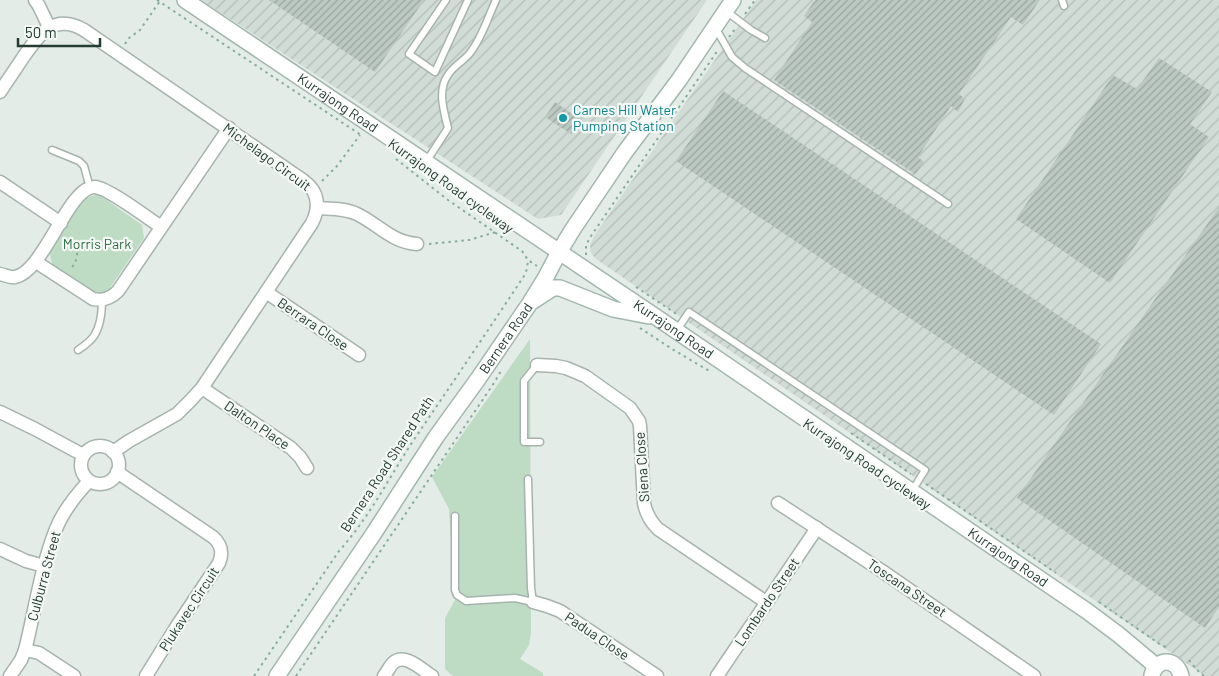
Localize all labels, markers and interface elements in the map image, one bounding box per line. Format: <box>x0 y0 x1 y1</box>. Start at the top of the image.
scale bar <box>18 15 100 47</box>
text: 50 m <box>25 23 57 41</box>
street label: Kurrajong Road <box>294 69 381 135</box>
place label: Carnes Hill Water Pumping Station <box>573 101 676 134</box>
marker: Carnes Hill Water Pumping Station <box>557 112 569 124</box>
street label: Michelago Circuit <box>220 119 315 194</box>
street label: Kurrajong Road cycleway <box>385 134 518 237</box>
park label: Morris Park <box>63 235 131 252</box>
street label: Berrara Close <box>274 294 352 354</box>
street label: Kurrajong Road <box>630 295 717 362</box>
street label: Bernera Road <box>475 299 536 377</box>
street label: Bernera Road Shared Path <box>336 392 437 535</box>
street label: Dalton Place <box>221 397 293 453</box>
street label: Kurrajong Road cycleway <box>800 414 935 513</box>
street label: Siena Close <box>631 431 652 503</box>
street label: Kurrajong Road <box>965 523 1052 590</box>
street label: Culburra Street <box>23 529 64 623</box>
street label: Lombardo Street <box>731 554 803 649</box>
street label: Toscana Street <box>865 555 950 620</box>
street label: Plukavec Circuit <box>155 563 222 654</box>
street label: Padua Close <box>562 608 633 663</box>

